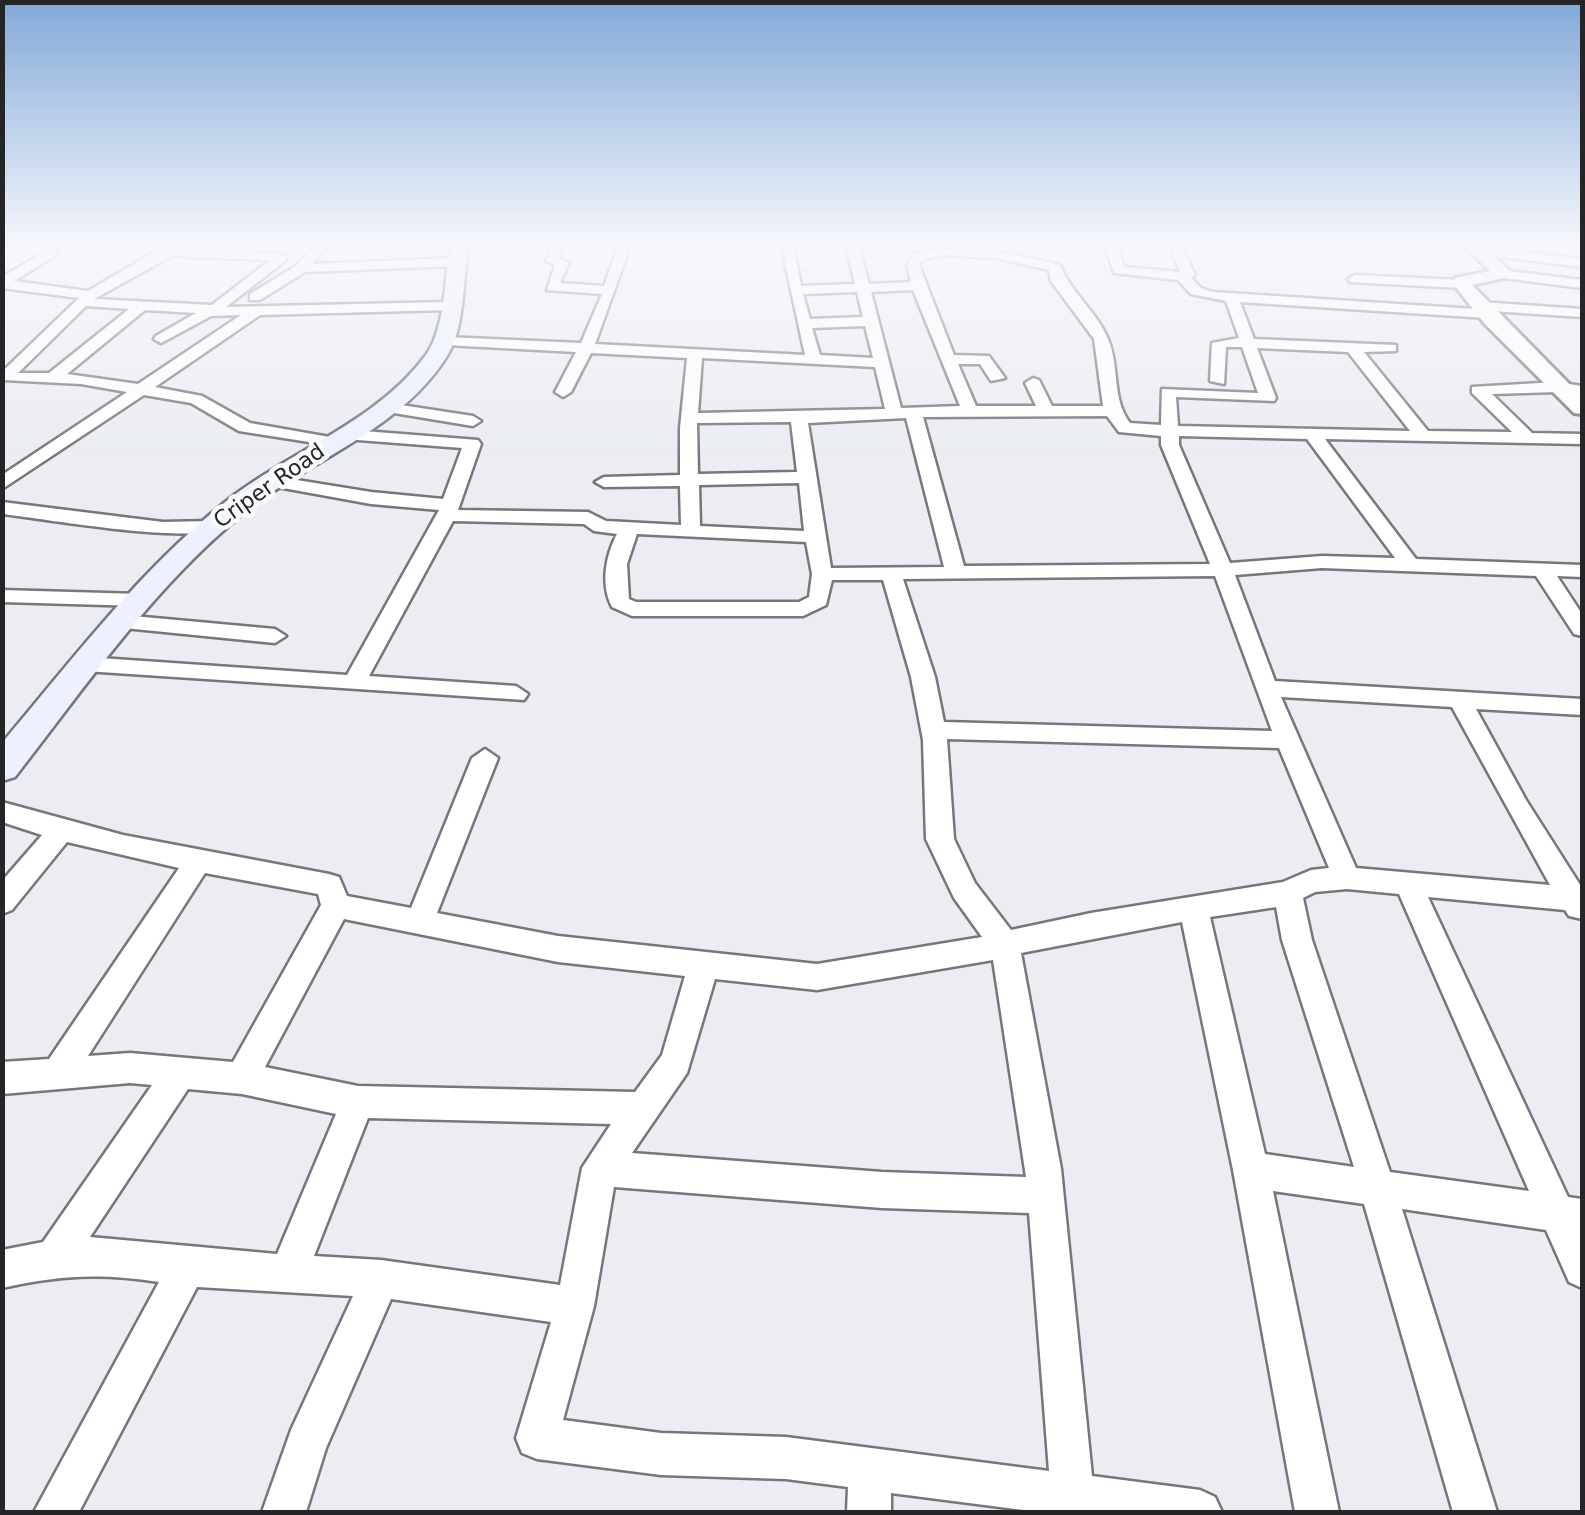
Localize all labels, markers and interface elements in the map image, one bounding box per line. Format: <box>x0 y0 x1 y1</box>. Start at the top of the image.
street label: Criper Road <box>209 439 331 535</box>

